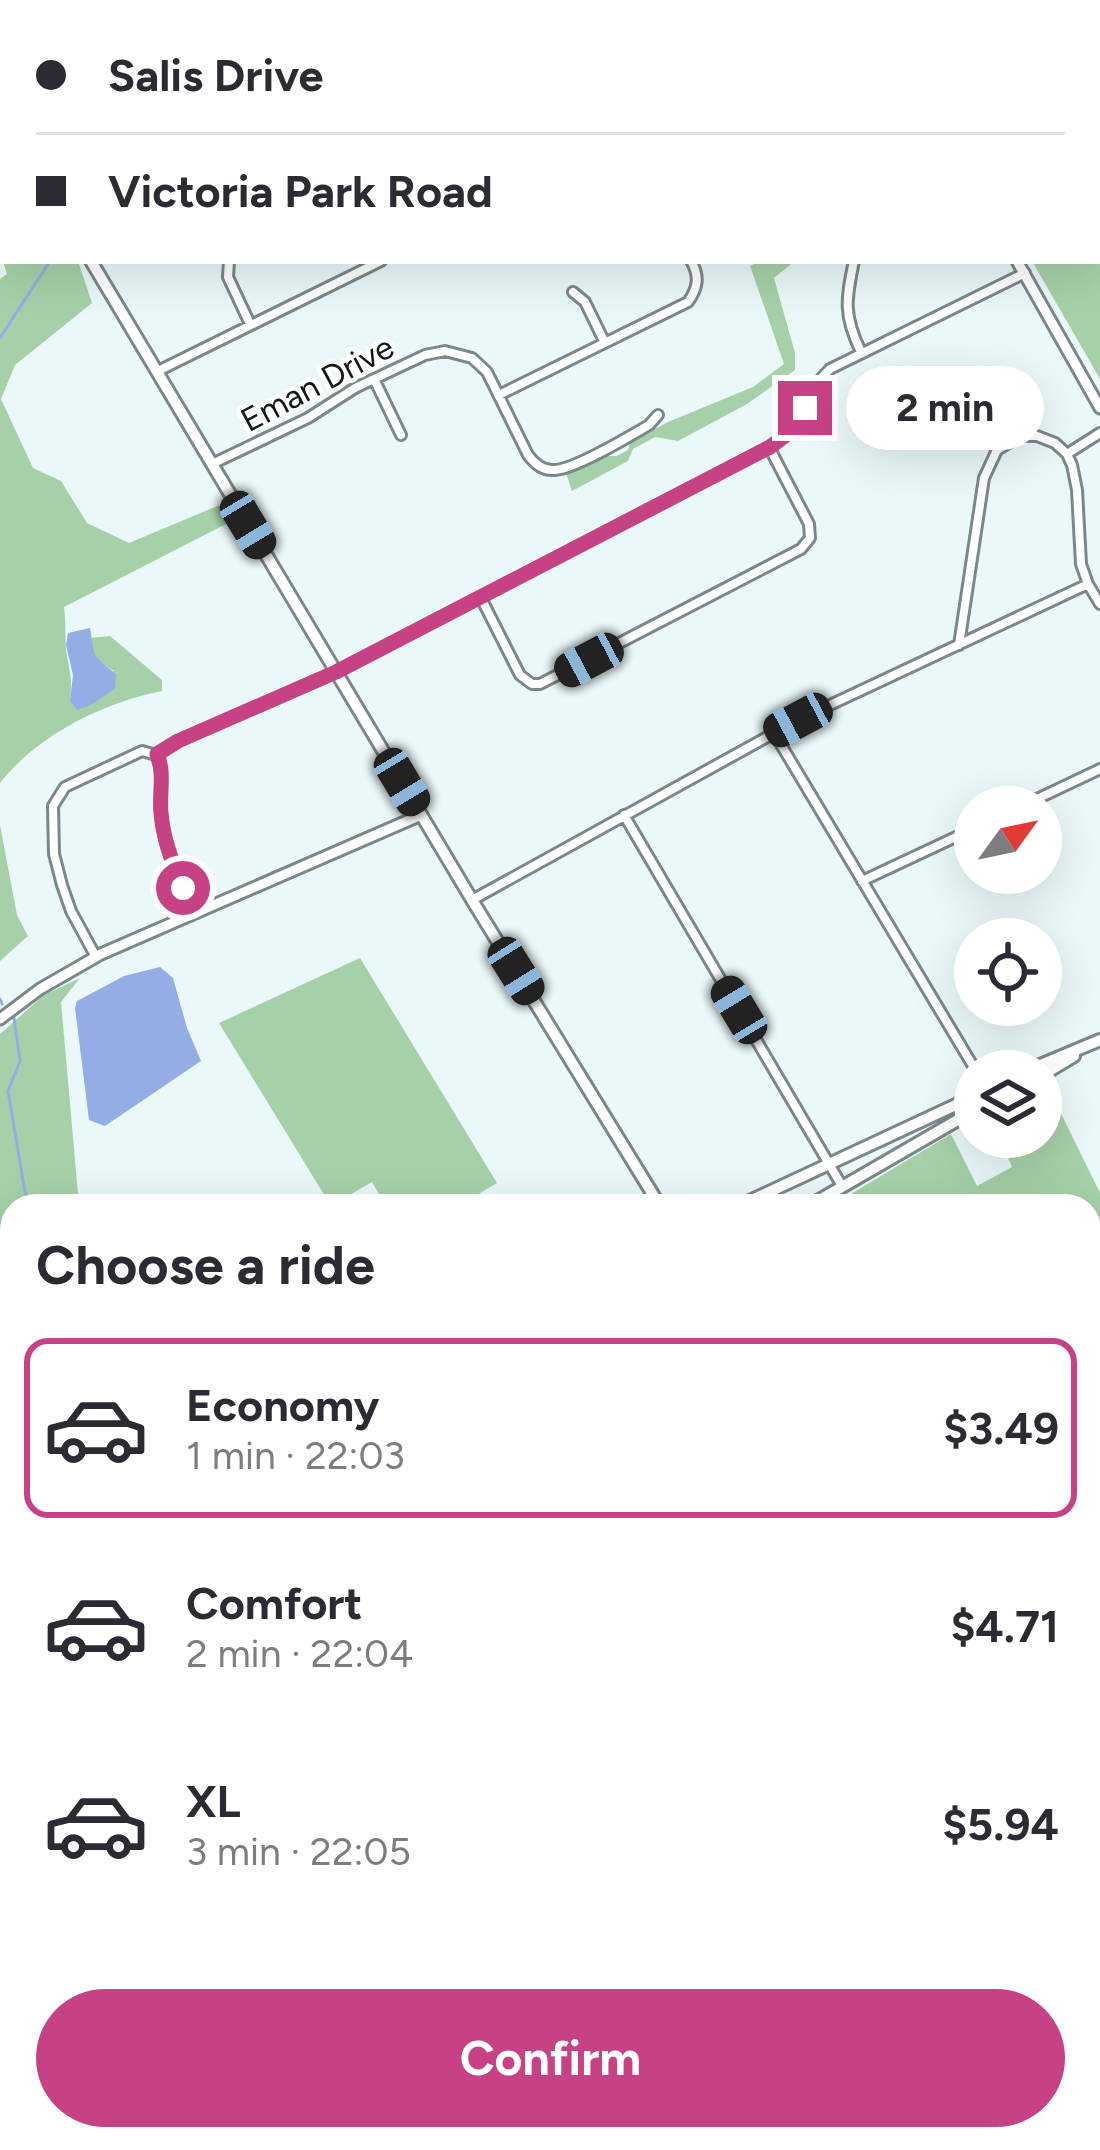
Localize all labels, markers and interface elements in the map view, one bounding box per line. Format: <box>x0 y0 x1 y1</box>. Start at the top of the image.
text: Salis Drive <box>108 48 323 102</box>
text: Victoria Park Road <box>108 164 493 218</box>
street label: Eman Drive <box>234 327 400 440</box>
callout: 2 min <box>847 366 1045 450</box>
route end <box>778 381 832 435</box>
text: 2 min <box>896 384 994 431</box>
car <box>214 485 282 565</box>
car <box>549 627 629 693</box>
car <box>758 687 838 753</box>
car <box>368 742 436 822</box>
north arrow <box>954 786 1062 894</box>
map controls <box>954 786 1062 1158</box>
route start <box>156 861 210 915</box>
button: locate <box>954 918 1062 1026</box>
car <box>482 931 550 1011</box>
car <box>705 970 773 1050</box>
button: layers <box>954 1050 1062 1158</box>
text: Choose a ride <box>36 1233 375 1298</box>
icon: car <box>42 1374 150 1482</box>
text: Economy <box>186 1378 379 1432</box>
text: $3.49 <box>943 1401 1059 1455</box>
text: 1 min · 22:03 <box>186 1432 405 1479</box>
icon: car <box>42 1572 150 1680</box>
text: Comfort <box>186 1576 362 1630</box>
text: $4.71 <box>950 1599 1059 1653</box>
text: 2 min · 22:04 <box>186 1630 413 1677</box>
icon: car <box>42 1770 150 1878</box>
text: XL <box>186 1774 241 1828</box>
text: $5.94 <box>942 1797 1059 1851</box>
text: 3 min · 22:05 <box>186 1828 411 1875</box>
button: Confirm <box>36 1989 1065 2127</box>

